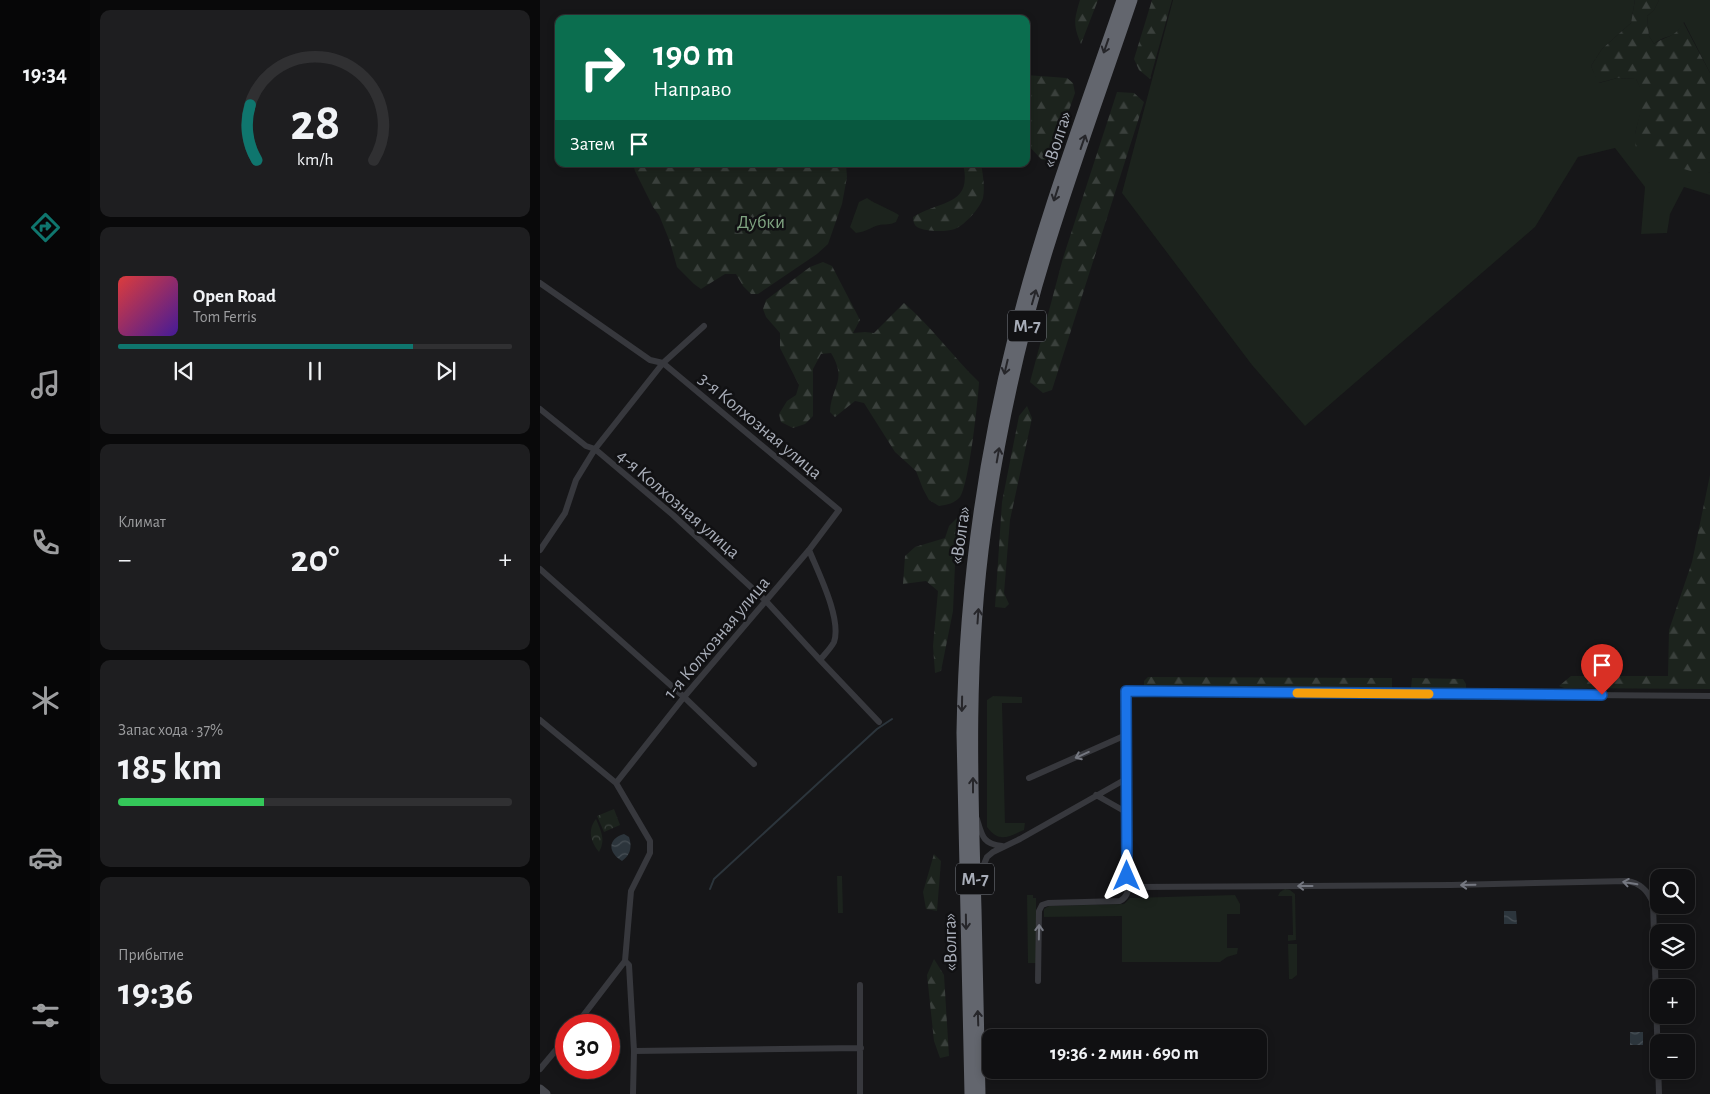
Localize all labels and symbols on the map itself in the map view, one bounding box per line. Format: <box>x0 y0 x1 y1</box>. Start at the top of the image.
one-way arrow <box>1101 38 1110 53</box>
street label: «Волга» <box>1039 109 1076 170</box>
one-way arrow <box>1079 134 1089 150</box>
one-way arrow <box>1051 186 1060 201</box>
park label: Дубки <box>737 213 785 232</box>
one-way arrow <box>1030 289 1040 305</box>
road number: М-7 <box>1008 310 1046 342</box>
one-way arrow <box>1001 359 1010 375</box>
street label: 3-я Колхозная улица <box>695 369 826 483</box>
street label: 4-я Колхозная улица <box>613 446 743 563</box>
one-way arrow <box>994 447 1004 463</box>
street label: «Волга» <box>947 505 974 566</box>
street label: 1-я Колхозная улица <box>661 573 774 703</box>
one-way arrow <box>973 608 983 624</box>
pin <box>1581 644 1623 695</box>
one-way arrow <box>958 696 967 712</box>
one-way arrow <box>1075 750 1090 760</box>
one-way arrow <box>968 778 978 794</box>
position arrow <box>1100 849 1152 901</box>
road number: М-7 <box>956 864 994 894</box>
one-way arrow <box>1623 877 1639 887</box>
one-way arrow <box>1460 880 1476 890</box>
one-way arrow <box>1298 881 1314 891</box>
street label: «Волга» <box>940 913 961 971</box>
one-way arrow <box>961 913 971 929</box>
one-way arrow <box>1034 924 1044 940</box>
one-way arrow <box>974 1010 983 1026</box>
speed limit sign: 30 <box>555 1014 620 1079</box>

